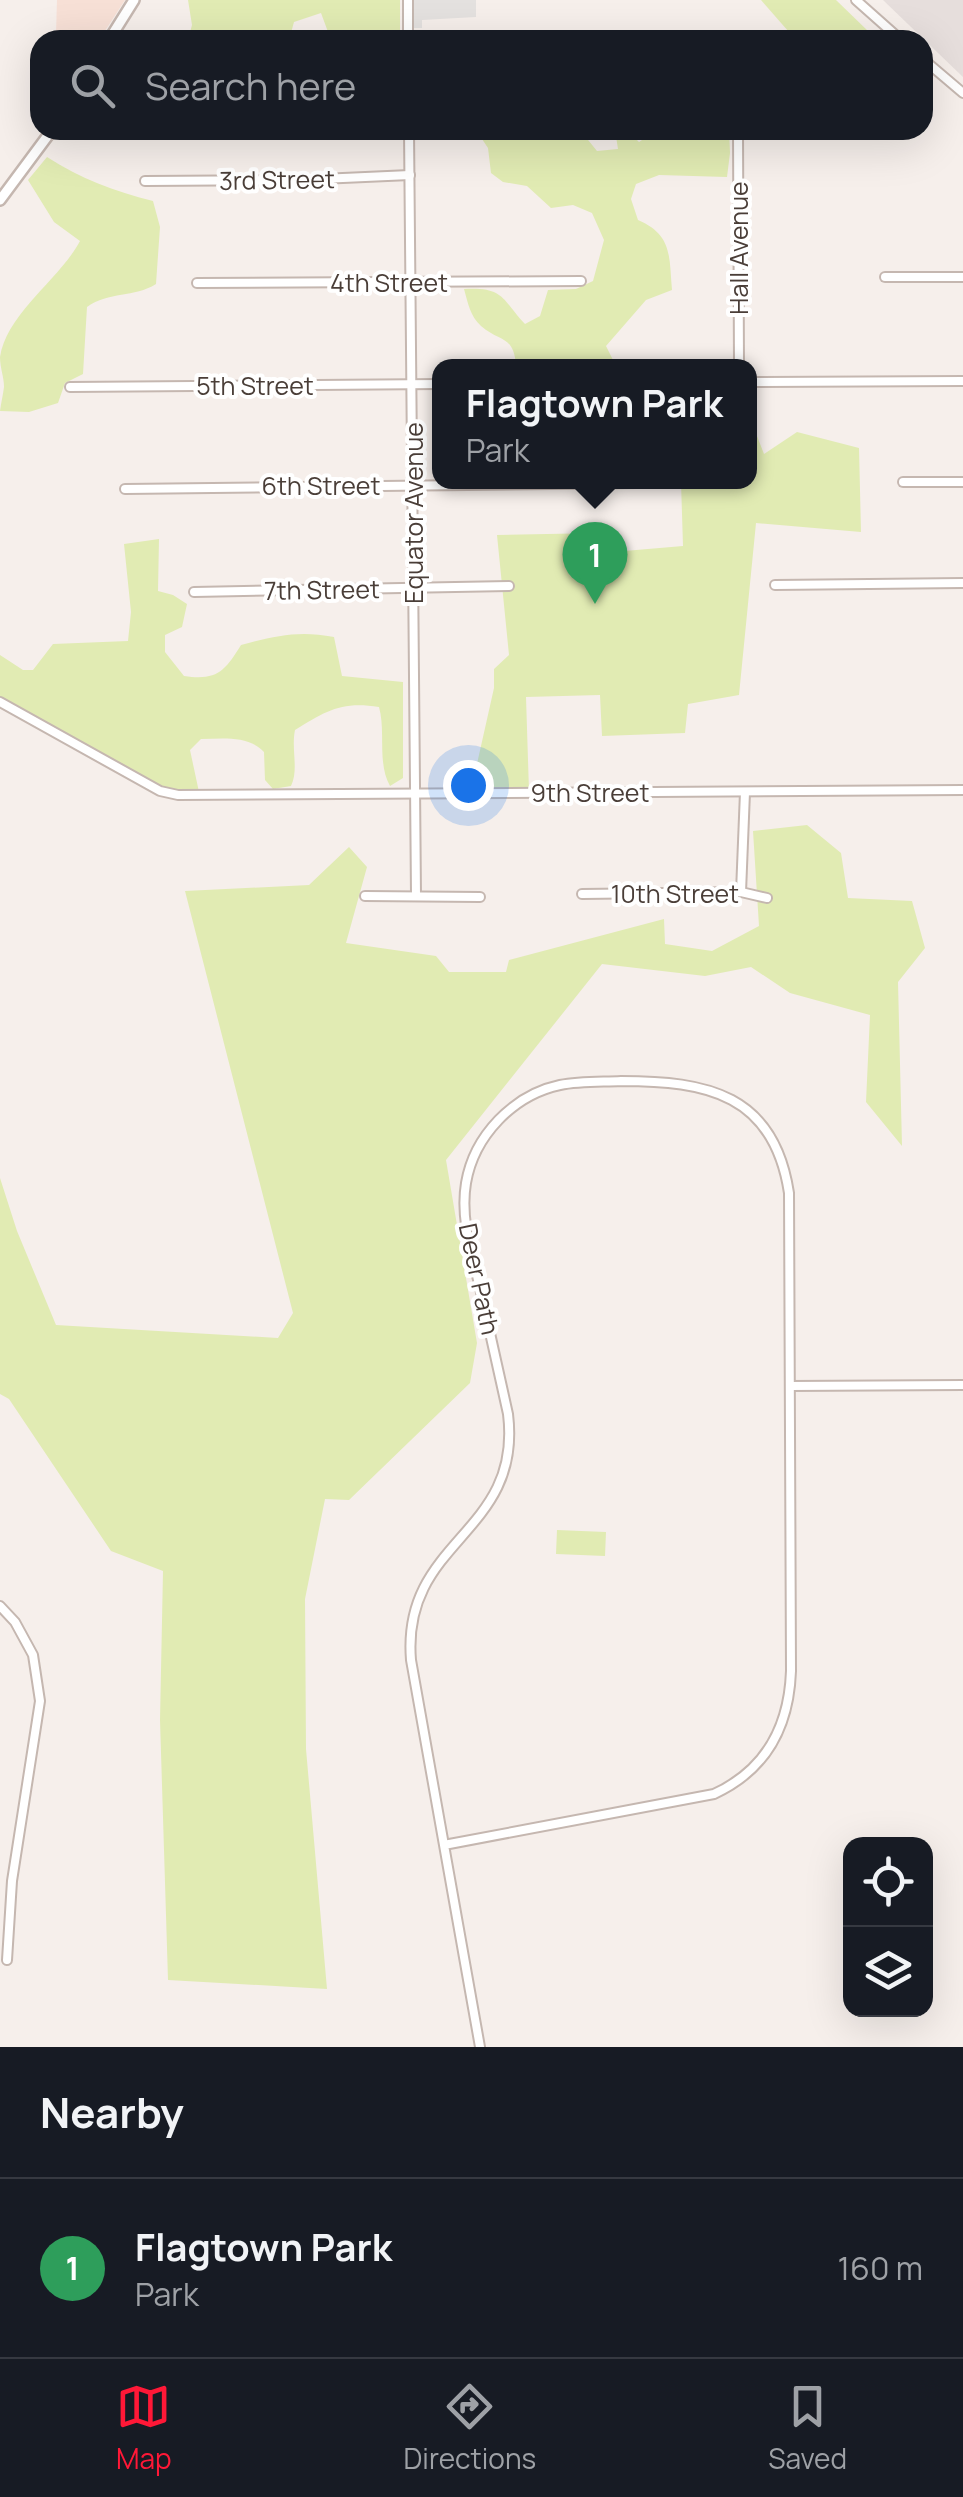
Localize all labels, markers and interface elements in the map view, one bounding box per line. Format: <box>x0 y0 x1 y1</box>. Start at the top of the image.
search box <box>30 30 933 140</box>
icon: search <box>65 58 120 113</box>
text: Search here <box>145 59 356 111</box>
street label: 3rd Street <box>219 161 335 198</box>
street label: Hall Avenue <box>721 181 756 315</box>
street label: 4th Street <box>330 265 448 300</box>
popup <box>432 359 757 489</box>
street label: 5th Street <box>196 368 314 403</box>
text: Flagtown Park <box>466 376 723 428</box>
street label: Equator Avenue <box>396 422 431 604</box>
text: Park <box>466 428 530 472</box>
street label: 6th Street <box>262 468 380 503</box>
pin: 1 <box>562 522 628 604</box>
street label: 7th Street <box>264 571 380 608</box>
your location <box>443 760 494 811</box>
street label: 9th Street <box>531 775 649 810</box>
street label: 10th Street <box>611 876 739 911</box>
street label: Deer Path <box>451 1220 508 1338</box>
map controls <box>843 1837 933 2017</box>
button: locate <box>843 1837 933 1927</box>
button: layers <box>843 1927 933 2017</box>
text: Nearby <box>40 2083 184 2141</box>
text: Flagtown Park <box>135 2220 392 2272</box>
text: 1 <box>65 2246 80 2290</box>
text: 160 m <box>838 2246 923 2290</box>
text: Park <box>135 2272 199 2316</box>
tab: Map <box>116 2379 172 2477</box>
tab: Directions <box>404 2379 536 2477</box>
tab: Saved <box>768 2379 847 2477</box>

